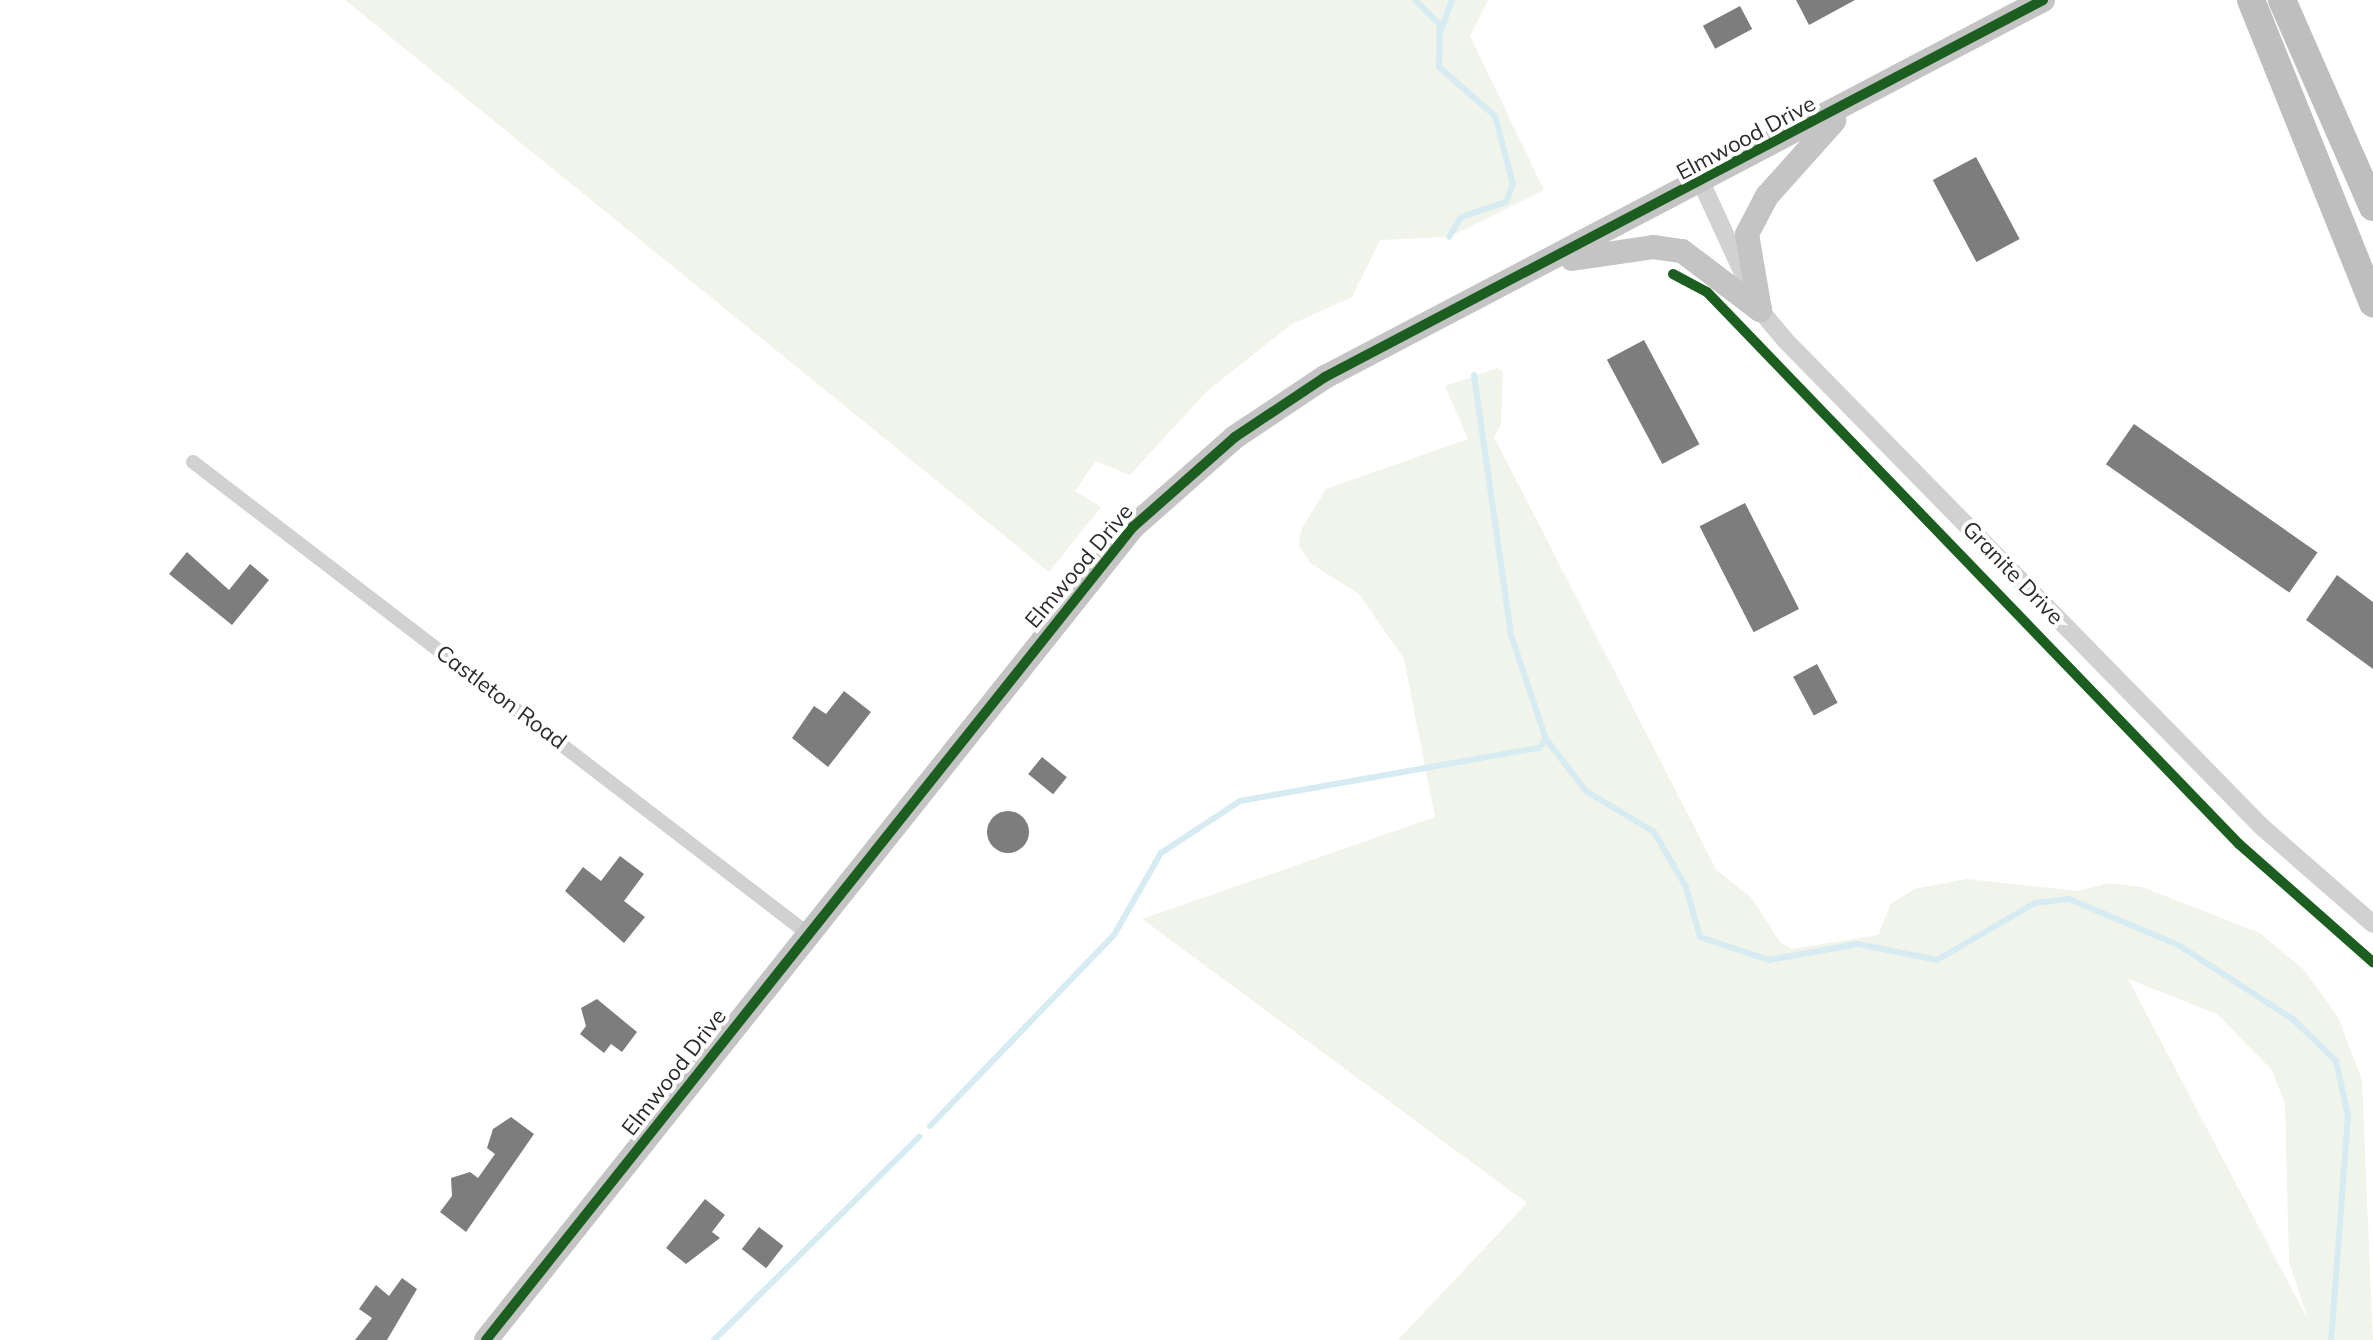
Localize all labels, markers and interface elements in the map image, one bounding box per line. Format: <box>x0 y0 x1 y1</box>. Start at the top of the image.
street label: Elmwood Drive <box>1672 90 1820 186</box>
street label: Elmwood Drive <box>1020 499 1138 633</box>
street label: Granite Drive <box>1957 516 2069 630</box>
street label: Castleton Road <box>431 639 571 755</box>
street label: Elmwood Drive <box>616 1003 732 1141</box>

